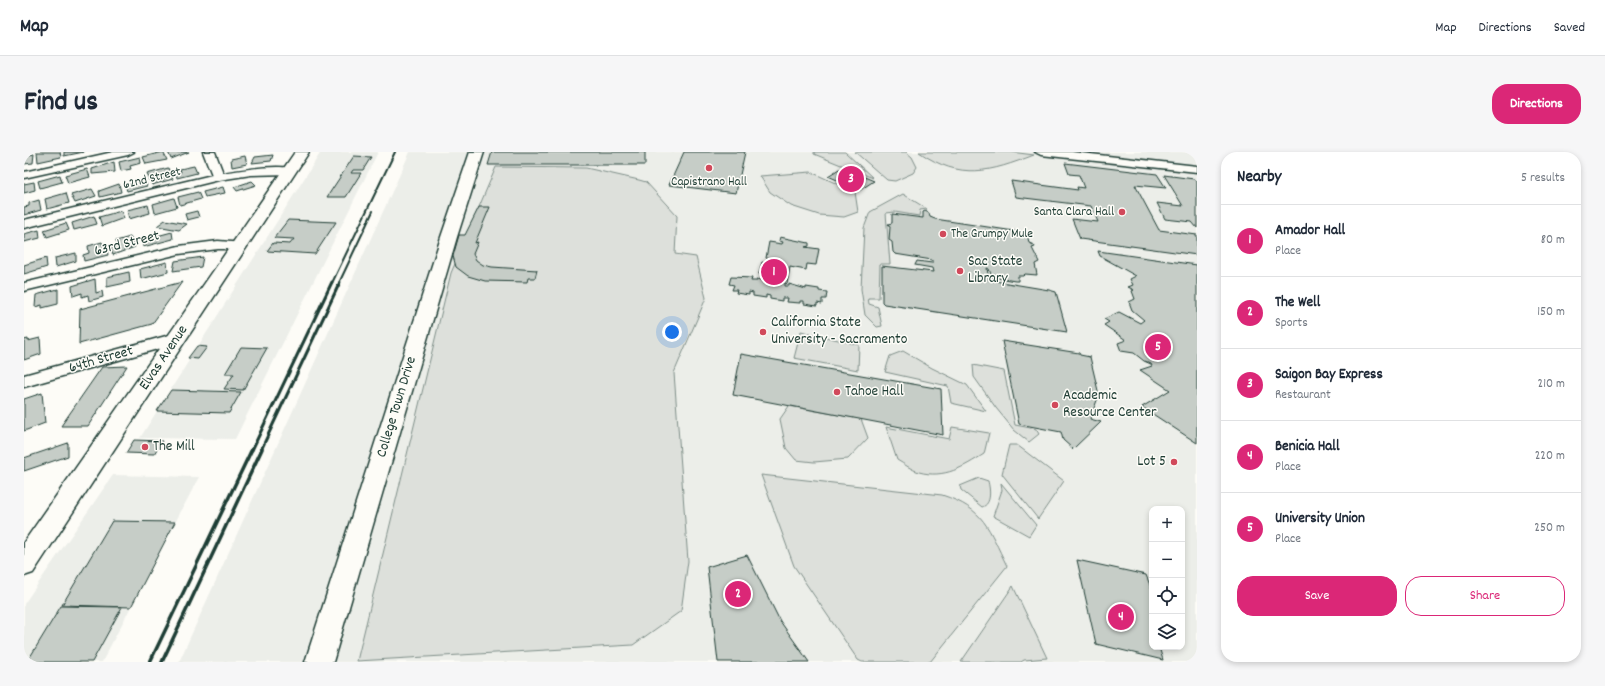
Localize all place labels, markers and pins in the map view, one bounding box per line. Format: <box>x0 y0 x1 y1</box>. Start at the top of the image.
marker: Capistrano Hall <box>704 163 714 173</box>
pin: 3 <box>838 164 864 194</box>
place label: Capistrano Hall <box>671 173 747 192</box>
place label: Santa Clara Hall <box>1034 203 1114 222</box>
marker: Santa Clara Hall <box>1117 207 1127 217</box>
place label: The Grumpy Mule <box>951 225 1033 244</box>
marker: The Grumpy Mule <box>938 229 948 239</box>
place label: Sac State Library <box>968 251 1023 290</box>
pin: 1 <box>761 257 787 287</box>
marker: Sac State Library <box>955 266 965 276</box>
place label: California State University - Sacramento <box>771 312 908 351</box>
marker: California State University - Sacramento <box>758 327 768 337</box>
pin: 5 <box>1145 332 1171 362</box>
place label: Tahoe Hall <box>845 381 904 403</box>
place label: Academic Resource Center <box>1063 385 1157 424</box>
marker: Tahoe Hall <box>832 387 842 397</box>
marker: Academic Resource Center <box>1050 400 1060 410</box>
place label: The Mill <box>153 436 195 458</box>
marker: The Mill <box>140 442 150 452</box>
place label: Lot 5 <box>1137 451 1166 473</box>
marker: Lot 5 <box>1169 457 1179 467</box>
pin: 2 <box>725 579 751 609</box>
pin: 4 <box>1108 602 1134 632</box>

